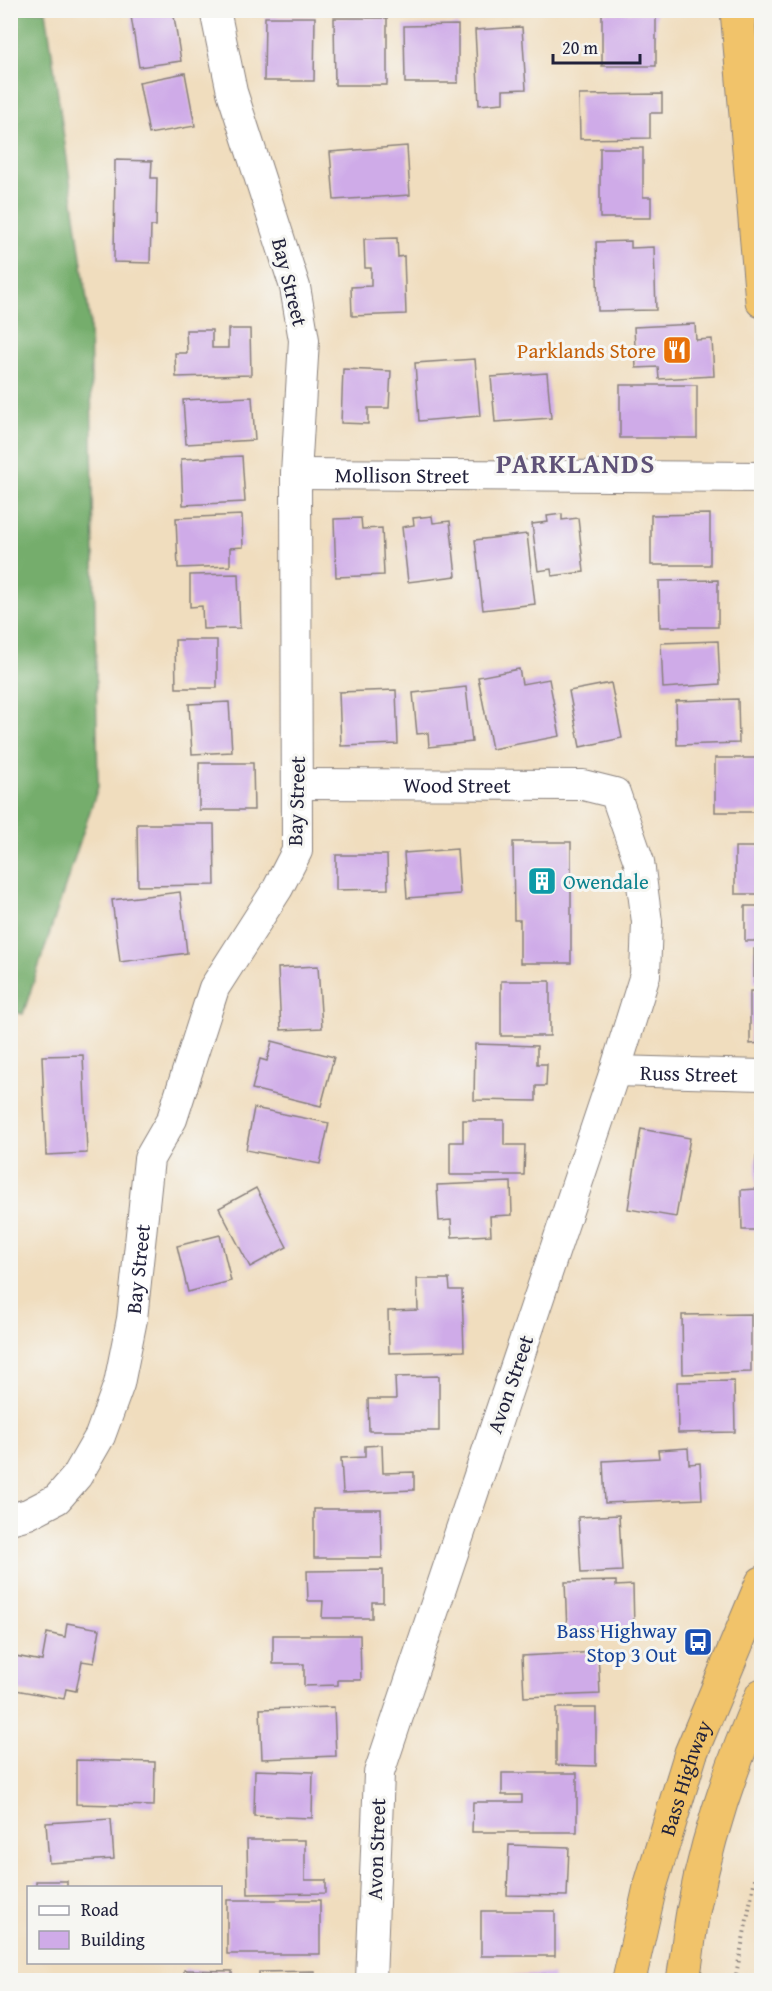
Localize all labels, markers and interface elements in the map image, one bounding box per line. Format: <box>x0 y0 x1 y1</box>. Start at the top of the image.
scale bar <box>553 27 640 65</box>
text: 20 m <box>562 34 598 61</box>
street label: Bay Street <box>264 235 316 330</box>
restaurant icon: Parklands Store <box>661 334 693 366</box>
place label: Parklands Store <box>517 335 656 366</box>
district label: PARKLANDS <box>496 443 656 483</box>
street label: Mollison Street <box>335 459 470 491</box>
street label: Bay Street <box>279 755 313 847</box>
street label: Wood Street <box>403 769 511 800</box>
building icon: Owendale <box>526 865 558 897</box>
place label: Owendale <box>563 866 649 897</box>
street label: Russ Street <box>640 1056 739 1090</box>
street label: Bay Street <box>117 1222 158 1315</box>
street label: Avon Street <box>479 1330 541 1437</box>
place label: Bass Highway Stop 3 Out <box>557 1615 678 1670</box>
bus stop icon: Bass Highway Stop 3 Out <box>682 1626 714 1658</box>
street label: Bass Highway <box>651 1715 719 1839</box>
street label: Avon Street <box>359 1797 393 1901</box>
legend <box>27 1886 222 1964</box>
text: Road <box>81 1896 119 1923</box>
text: Building <box>81 1926 145 1953</box>

